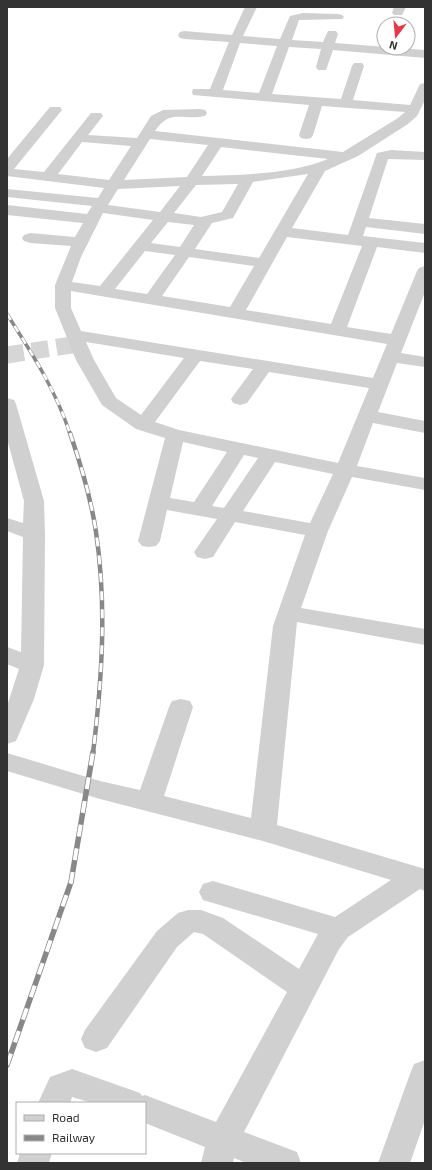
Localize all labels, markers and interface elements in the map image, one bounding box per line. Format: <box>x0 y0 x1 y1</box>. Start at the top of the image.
north arrow <box>376 16 416 56</box>
text: N <box>387 39 399 53</box>
legend <box>16 1102 146 1154</box>
text: Road <box>52 1110 80 1124</box>
text: Railway <box>52 1130 96 1144</box>

